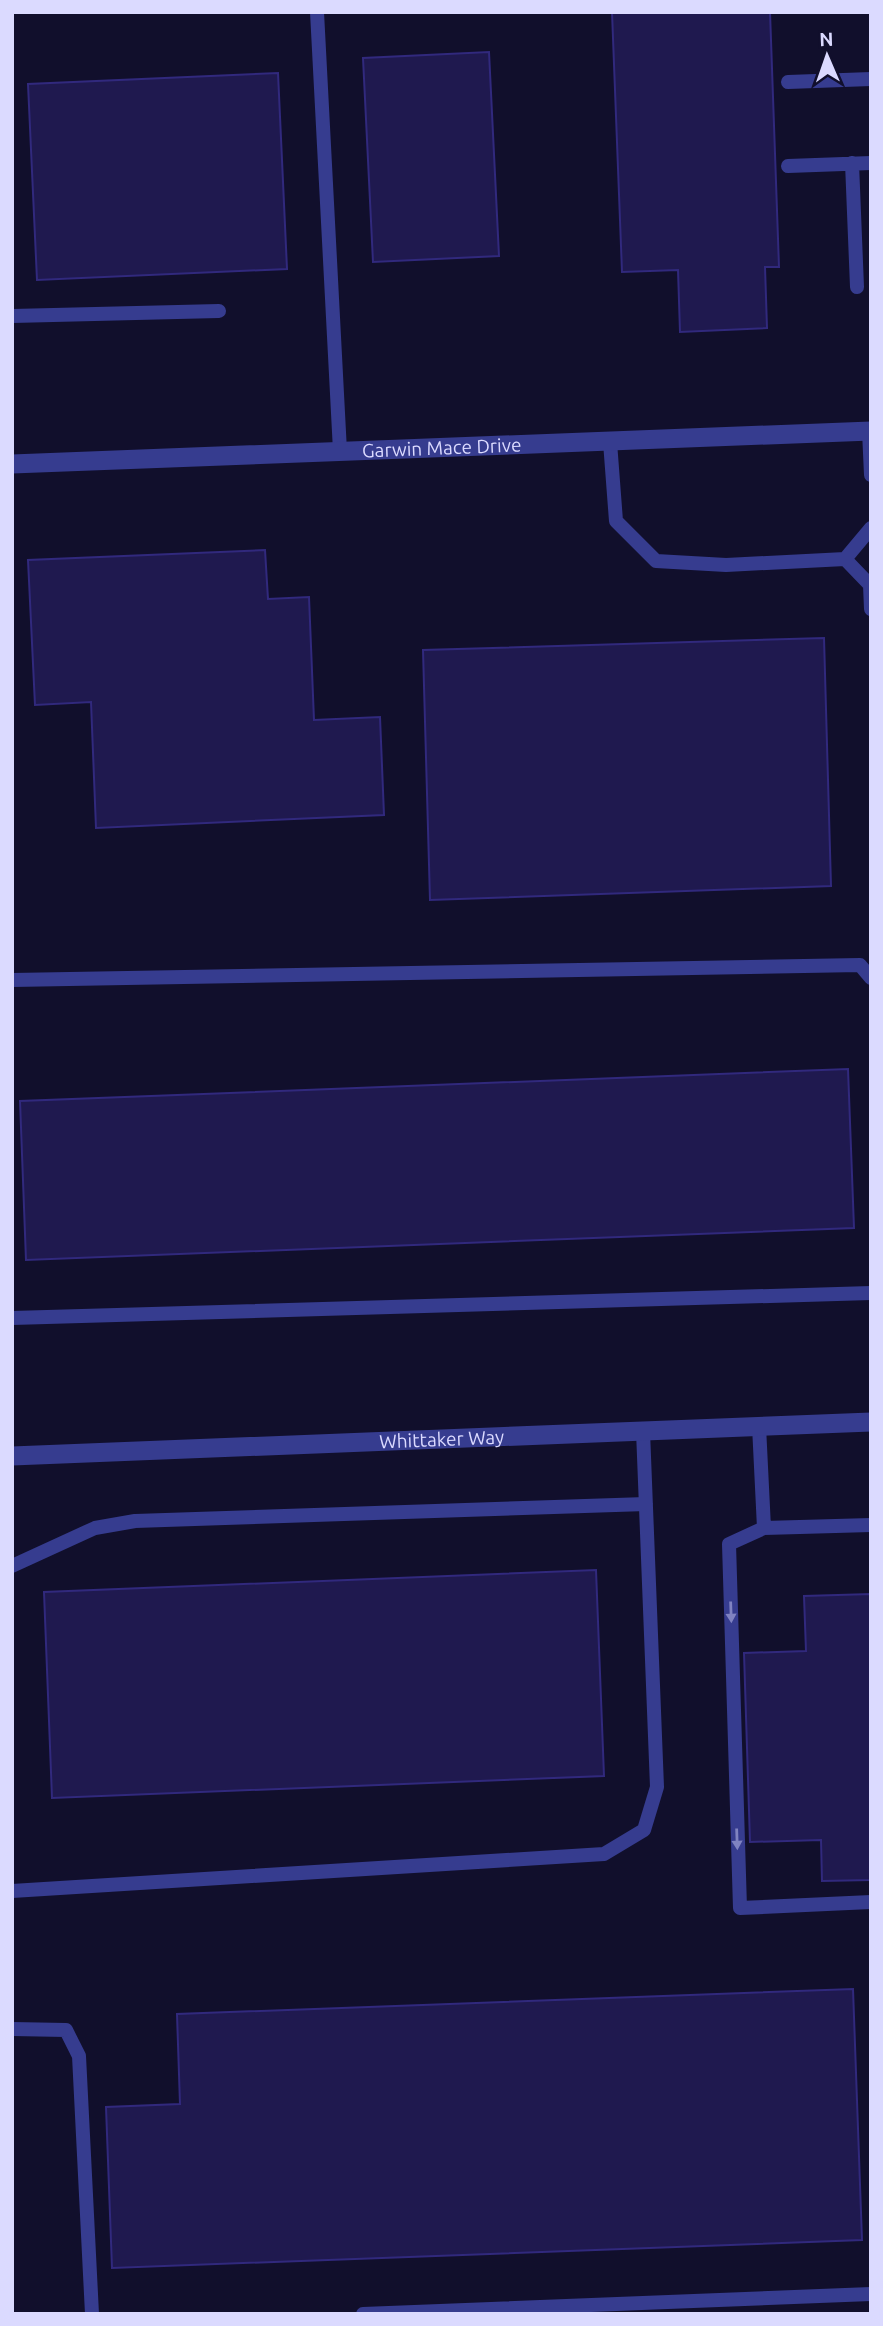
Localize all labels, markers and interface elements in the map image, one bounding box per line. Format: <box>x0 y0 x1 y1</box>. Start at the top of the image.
north arrow <box>792 21 862 91</box>
text: N <box>819 28 834 50</box>
street label: Garwin Mace Drive <box>362 433 522 462</box>
street label: Whittaker Way <box>379 1426 505 1452</box>
one-way arrow <box>725 1601 736 1623</box>
one-way arrow <box>732 1829 743 1851</box>

